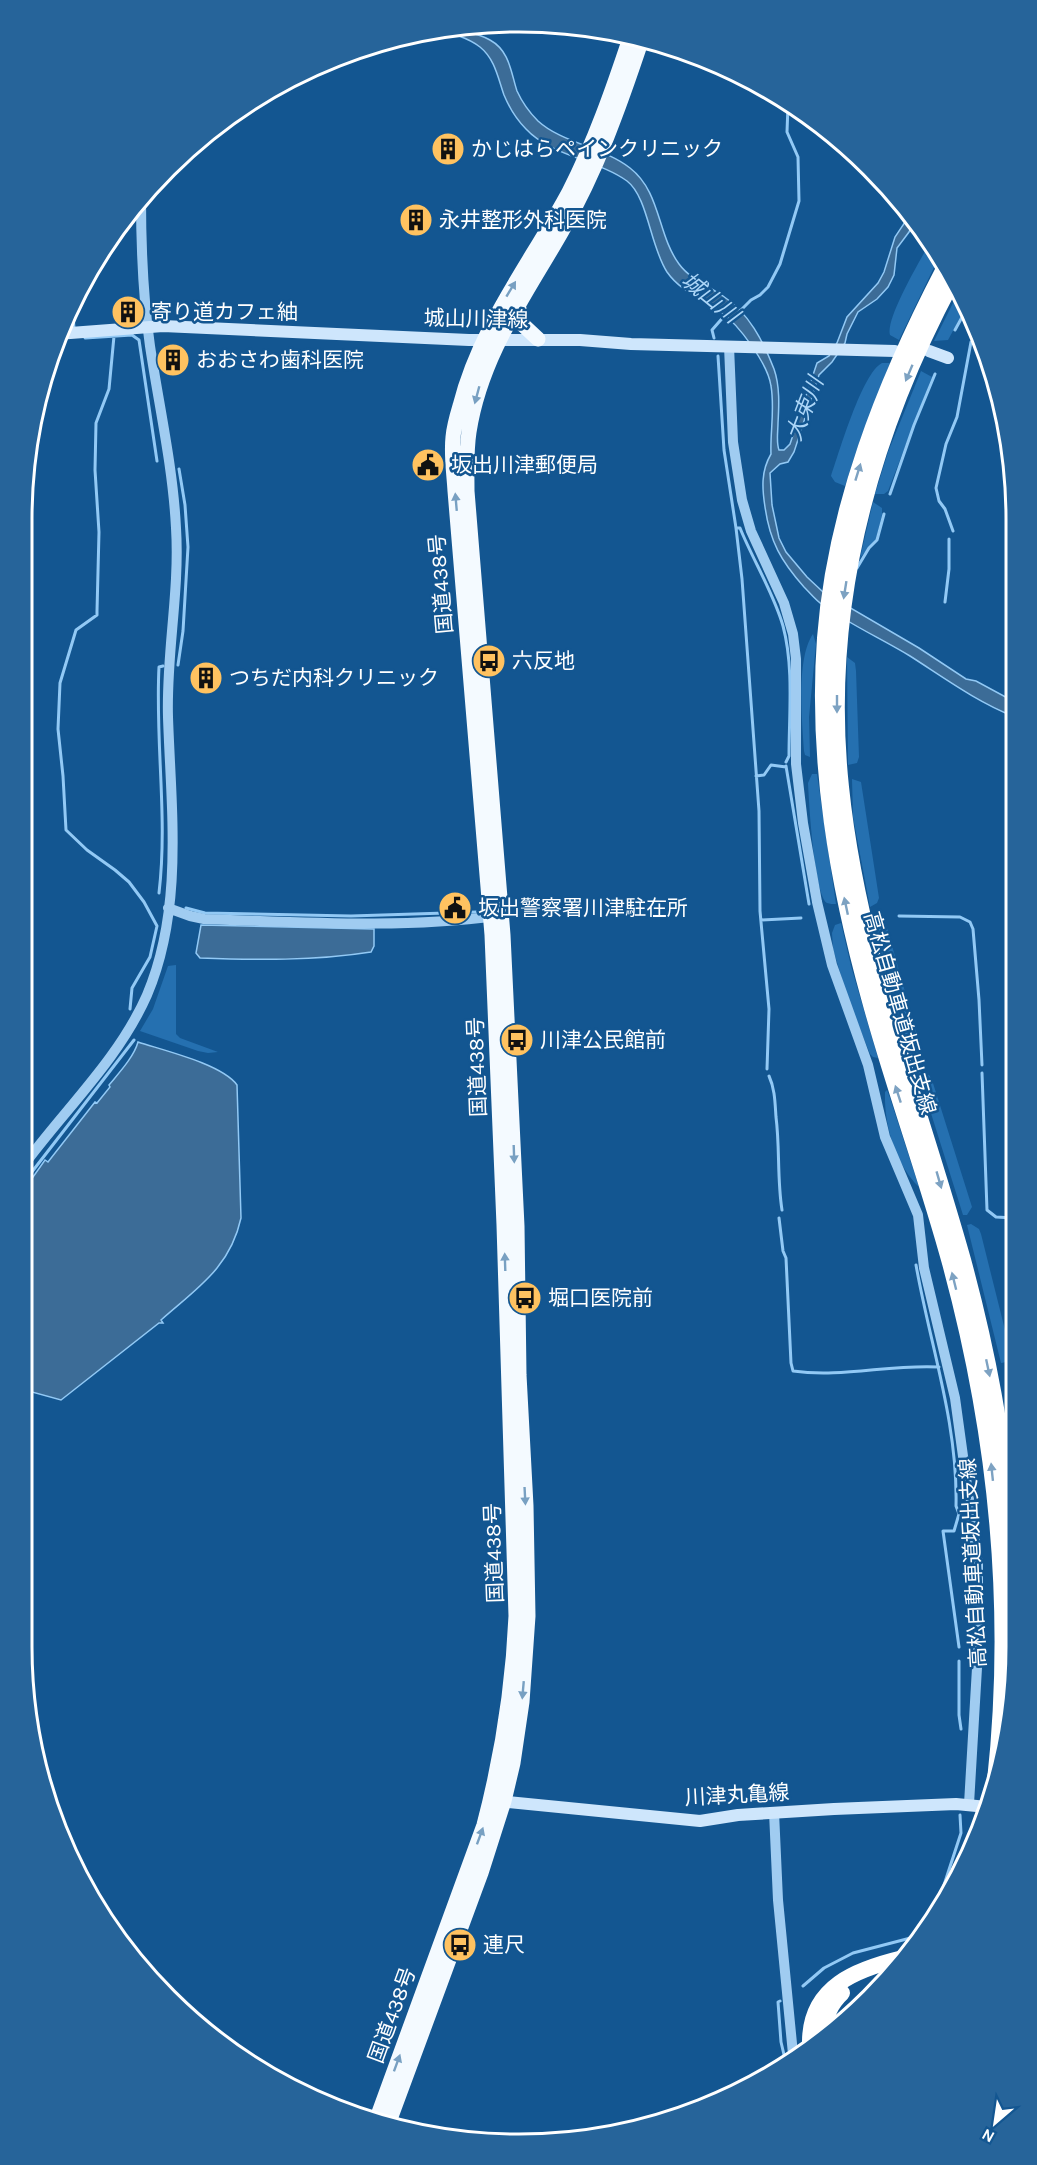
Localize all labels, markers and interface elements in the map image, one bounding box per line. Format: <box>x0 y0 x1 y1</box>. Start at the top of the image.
building icon: かじはらペインクリニック <box>430 131 466 167</box>
place label: かじはらペインクリニック <box>471 137 723 161</box>
building icon: 永井整形外科医院 <box>398 202 434 238</box>
place label: 永井整形外科医院 <box>439 208 607 232</box>
water label: 城山川 <box>676 267 745 330</box>
one-way arrow <box>505 281 516 297</box>
building icon: 寄り道カフェ紬 <box>110 294 146 330</box>
place label: 寄り道カフェ紬 <box>151 300 298 324</box>
street label: 城山川津線 <box>423 306 529 332</box>
building icon: おおさわ歯科医院 <box>155 342 191 378</box>
place label: おおさわ歯科医院 <box>196 348 364 372</box>
one-way arrow <box>904 364 913 382</box>
water label: 大束川 <box>781 372 830 444</box>
one-way arrow <box>472 385 482 404</box>
public building icon: 坂出川津郵便局 <box>410 447 446 483</box>
place label: 坂出川津郵便局 <box>451 453 598 477</box>
one-way arrow <box>854 463 863 481</box>
one-way arrow <box>451 492 461 511</box>
street label: 国道438号 <box>425 533 457 635</box>
one-way arrow <box>840 581 849 600</box>
bus stop icon: 六反地 <box>471 643 507 679</box>
place label: 六反地 <box>512 649 575 673</box>
building icon: つちだ内科クリニック <box>188 660 224 696</box>
place label: つちだ内科クリニック <box>229 666 439 690</box>
one-way arrow <box>832 694 842 713</box>
public building icon: 坂出警察署川津駐在所 <box>437 890 473 926</box>
place label: 坂出警察署川津駐在所 <box>478 896 688 920</box>
one-way arrow <box>841 897 851 915</box>
street label: 高松自動車道坂出支線 <box>860 909 940 1117</box>
street label: 国道438号 <box>463 1017 491 1117</box>
bus stop icon: 川津公民館前 <box>499 1022 535 1058</box>
place label: 川津公民館前 <box>540 1028 666 1052</box>
one-way arrow <box>893 1085 903 1103</box>
one-way arrow <box>509 1144 518 1163</box>
one-way arrow <box>935 1171 944 1189</box>
one-way arrow <box>501 1252 510 1271</box>
one-way arrow <box>949 1271 959 1290</box>
bus stop icon: 堀口医院前 <box>507 1280 543 1316</box>
place label: 堀口医院前 <box>548 1286 653 1310</box>
one-way arrow <box>984 1359 994 1377</box>
street label: 高松自動車道坂出支線 <box>956 1458 990 1668</box>
one-way arrow <box>987 1462 997 1481</box>
one-way arrow <box>521 1486 530 1505</box>
street label: 国道438号 <box>480 1503 508 1603</box>
one-way arrow <box>518 1681 528 1700</box>
street label: 川津丸亀線 <box>684 1780 790 1810</box>
one-way arrow <box>475 1826 485 1844</box>
bus stop icon: 連尺 <box>442 1927 478 1963</box>
place label: 連尺 <box>483 1933 525 1957</box>
street label: 国道438号 <box>364 1964 420 2066</box>
one-way arrow <box>393 2054 403 2072</box>
north arrow <box>965 2093 1025 2153</box>
text: N <box>978 2125 998 2147</box>

